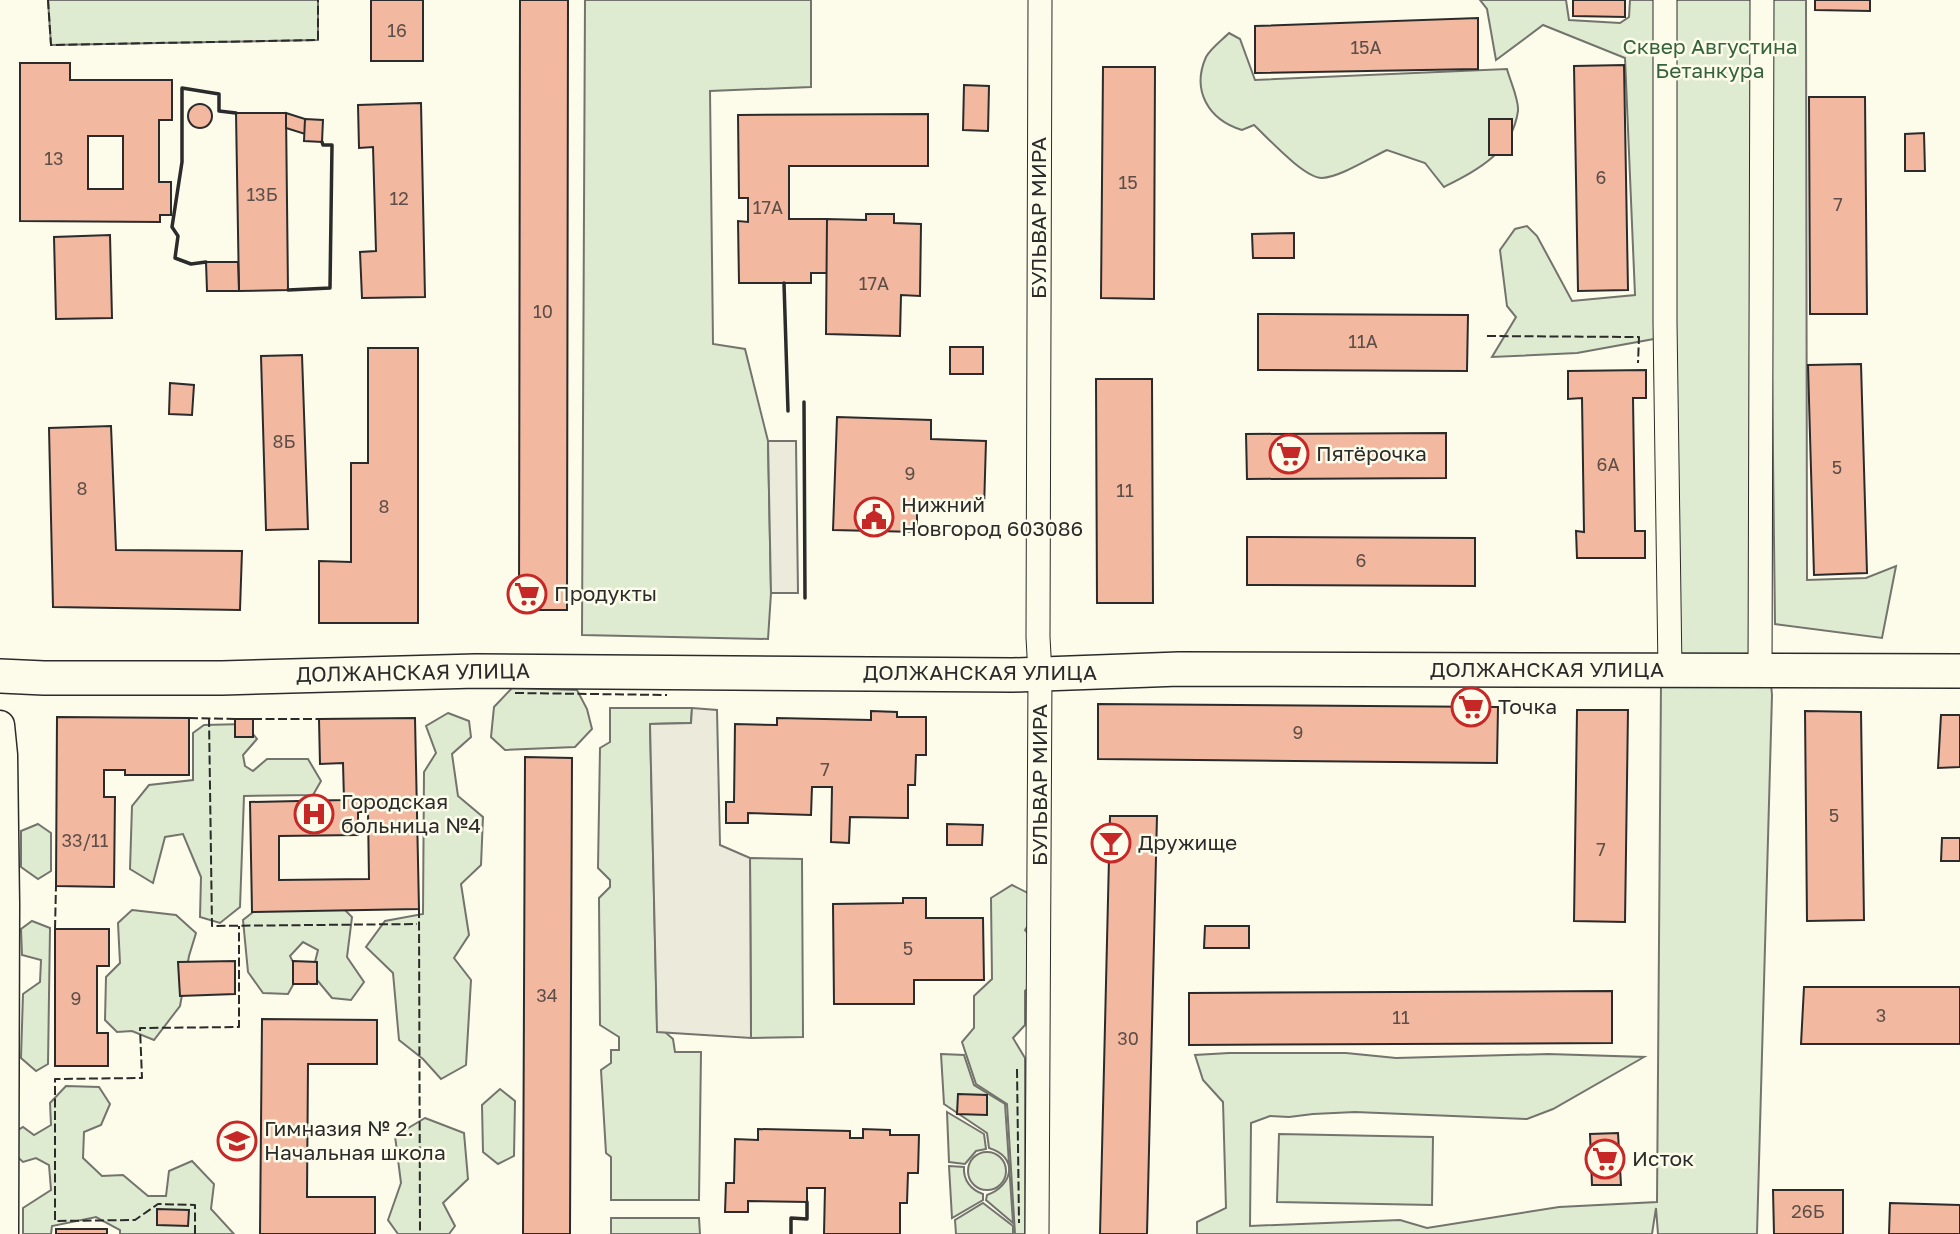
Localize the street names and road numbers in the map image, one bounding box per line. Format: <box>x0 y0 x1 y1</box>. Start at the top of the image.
street label: БУЛЬВАР МИРА <box>1025 137 1051 299</box>
street label: ДОЛЖАНСКАЯ УЛИЦА <box>1430 656 1664 682</box>
street label: ДОЛЖАНСКАЯ УЛИЦА <box>296 657 530 687</box>
street label: ДОЛЖАНСКАЯ УЛИЦА <box>863 659 1097 685</box>
street label: БУЛЬВАР МИРА <box>1026 704 1052 866</box>

